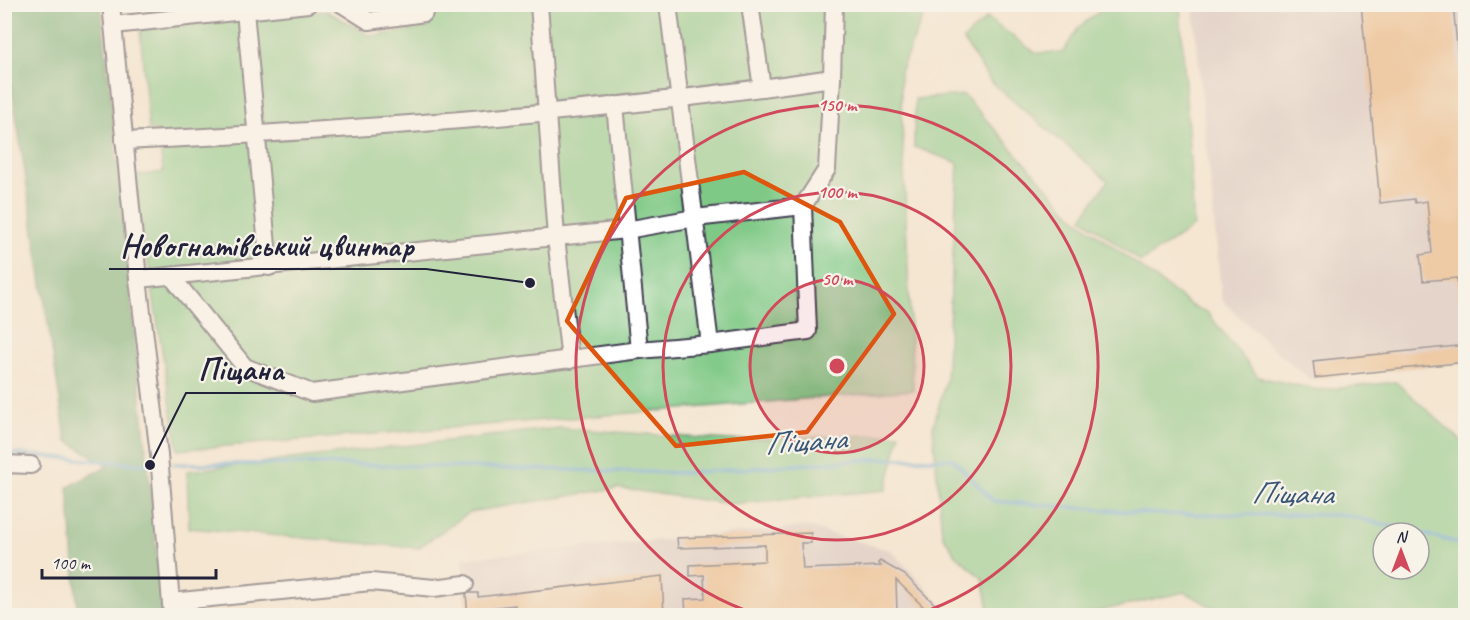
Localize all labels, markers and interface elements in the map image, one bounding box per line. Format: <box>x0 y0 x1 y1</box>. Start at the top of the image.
text: 150 m <box>818 94 858 116</box>
text: 100 m <box>818 181 858 203</box>
callout: Новогнатівський цвинтар <box>109 219 426 269</box>
text: Новогнатівський цвинтар <box>120 225 415 266</box>
text: 50 m <box>822 268 854 290</box>
callout: Піщана <box>186 343 296 393</box>
text: Піщана <box>198 349 286 390</box>
centre of rings <box>827 356 847 376</box>
water label: Піщана <box>763 417 850 464</box>
water label: Піщана <box>1251 472 1336 514</box>
north arrow <box>1371 521 1431 581</box>
text: N <box>1396 527 1409 547</box>
scale bar <box>42 542 216 580</box>
text: 100 m <box>51 552 92 574</box>

